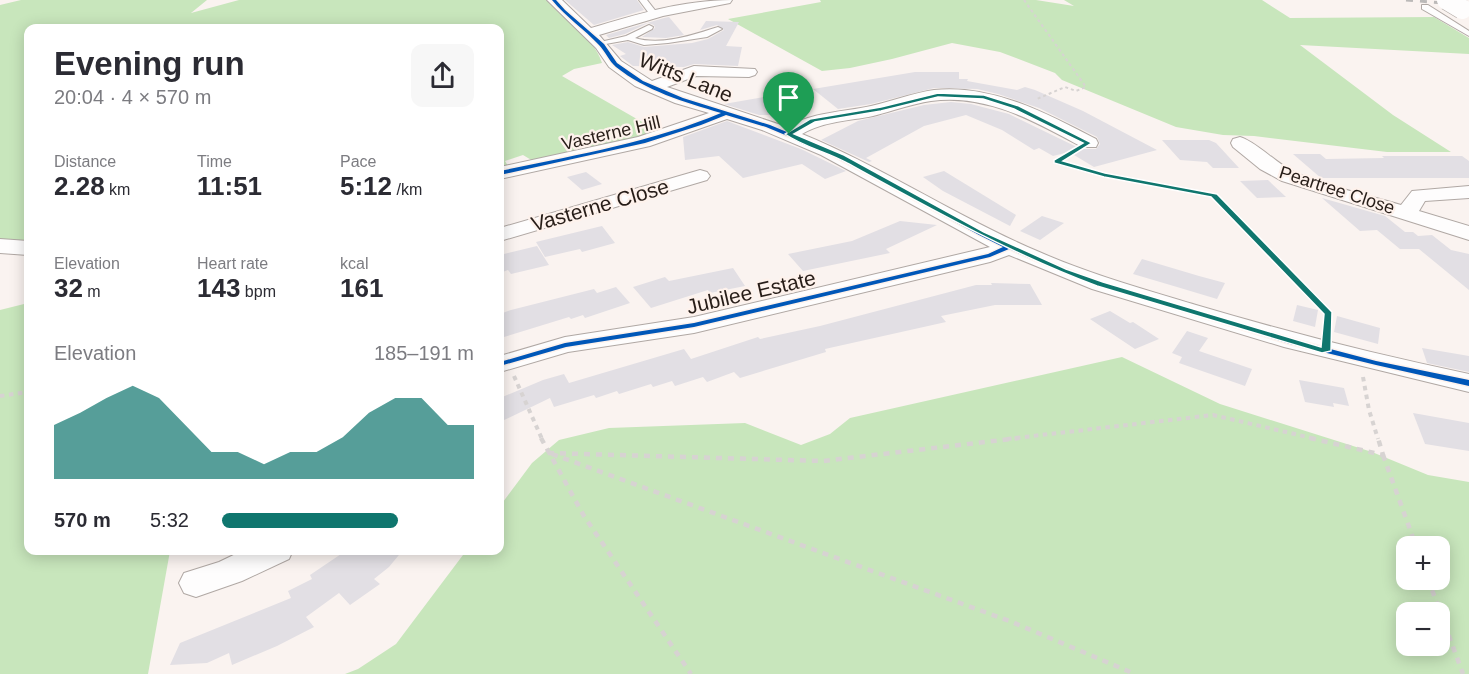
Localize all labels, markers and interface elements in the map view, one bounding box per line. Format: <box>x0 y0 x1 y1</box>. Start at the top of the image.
button: share <box>411 44 474 107</box>
text: Evening run <box>54 45 245 82</box>
street label: Witts Lane <box>636 48 736 106</box>
pin <box>763 72 814 134</box>
icon: arrive <box>772 81 805 114</box>
text: 20:04 · 4 × 570 m <box>54 86 211 108</box>
street label: Vasterne Hill <box>560 112 662 154</box>
text: Distance <box>54 153 116 170</box>
text: Time <box>197 153 232 170</box>
text: Pace <box>340 153 376 170</box>
street label: Peartree Close <box>1277 162 1397 218</box>
text: 2.28 <box>54 171 105 201</box>
text: 11:51 <box>197 171 262 201</box>
text: 5:12 <box>340 171 392 201</box>
street label: Vasterne Close <box>529 174 671 236</box>
text: km <box>105 181 130 198</box>
text: /km <box>392 181 422 198</box>
text: Elevation <box>54 255 120 272</box>
text: Heart rate <box>197 255 268 272</box>
text: kcal <box>340 255 368 272</box>
street label: Jubilee Estate <box>684 266 818 318</box>
text: 32 <box>54 273 83 303</box>
text: 143 <box>197 273 240 303</box>
text: 161 <box>340 273 383 303</box>
text: m <box>83 283 101 300</box>
text: bpm <box>240 283 276 300</box>
text: Elevation <box>54 342 136 364</box>
text: 185–191 m <box>374 342 474 364</box>
text: 570 m <box>54 509 111 531</box>
text: 5:32 <box>150 509 189 531</box>
map controls <box>1396 536 1450 656</box>
button: + <box>1396 536 1450 590</box>
button: − <box>1396 602 1450 656</box>

